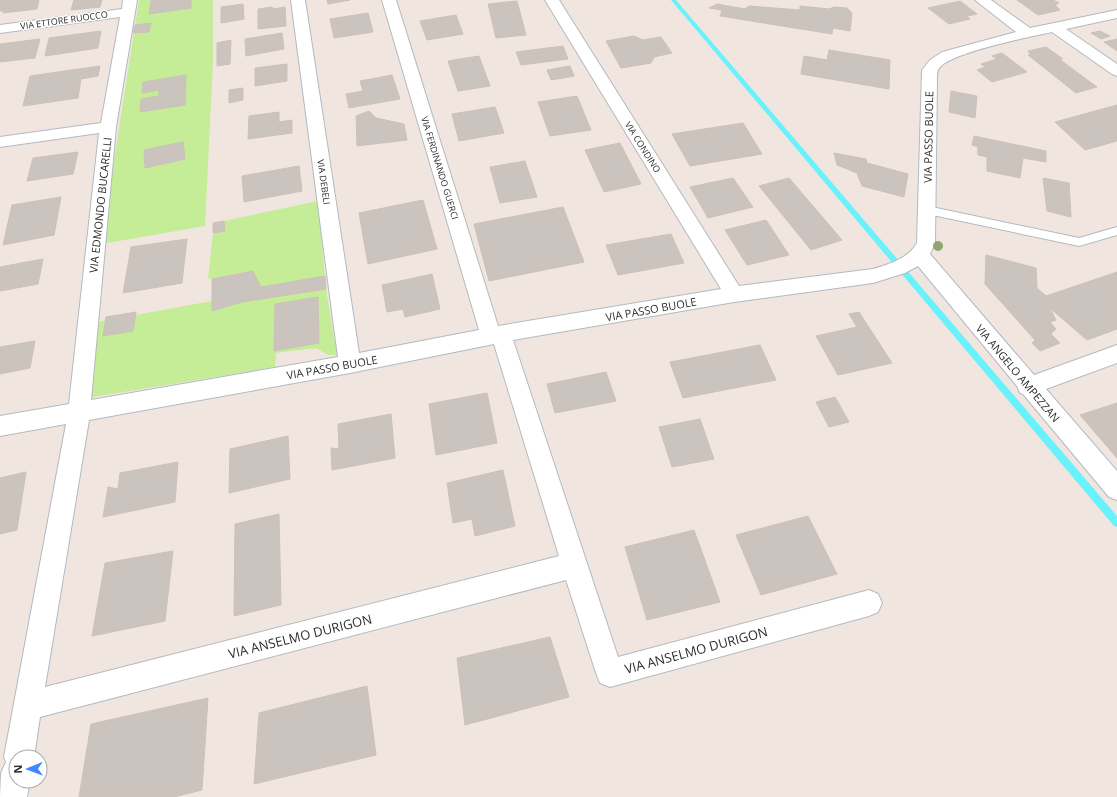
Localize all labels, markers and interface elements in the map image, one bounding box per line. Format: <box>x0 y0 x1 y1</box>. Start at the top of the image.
street label: VIA ETTORE RUOCCO <box>19 7 109 33</box>
street label: VIA PASSO BUOLE <box>920 91 936 183</box>
street label: VIA FERDINANDO GUERCI <box>418 115 462 221</box>
street label: VIA CONDINO <box>622 119 664 175</box>
street label: VIA EDMONDO BUCARELLI <box>85 137 115 273</box>
street label: VIA DEBELI <box>314 159 334 205</box>
street label: VIA PASSO BUOLE <box>604 294 698 324</box>
street label: VIA ANGELO AMPEZZAN <box>973 321 1063 425</box>
street label: VIA PASSO BUOLE <box>285 352 379 382</box>
street label: VIA ANSELMO DURIGON <box>226 609 374 663</box>
street label: VIA ANSELMO DURIGON <box>623 622 769 678</box>
north arrow <box>8 749 48 789</box>
text: N <box>10 765 25 774</box>

